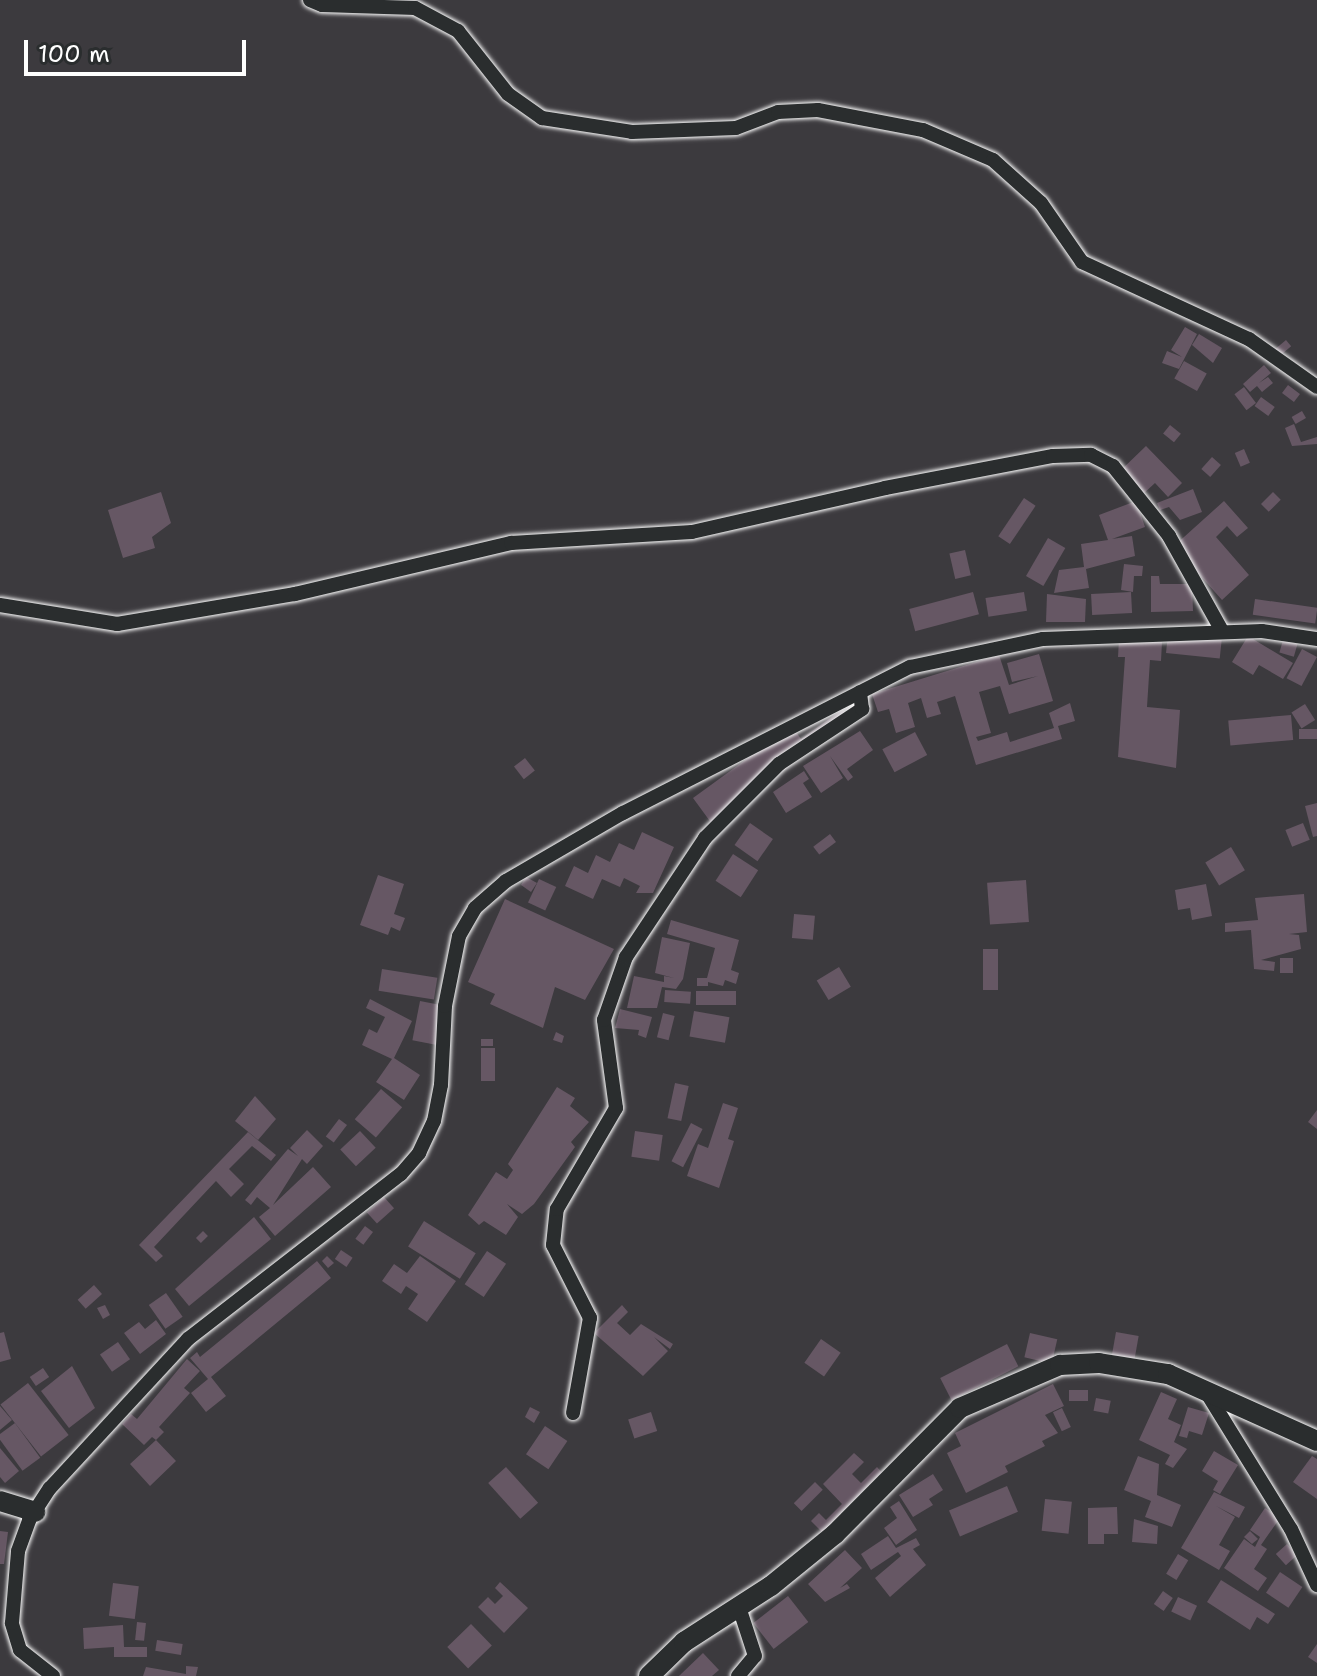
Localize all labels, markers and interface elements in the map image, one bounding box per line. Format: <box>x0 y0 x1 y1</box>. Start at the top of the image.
scale bar <box>28 24 250 74</box>
text: 100 m <box>38 38 110 70</box>

